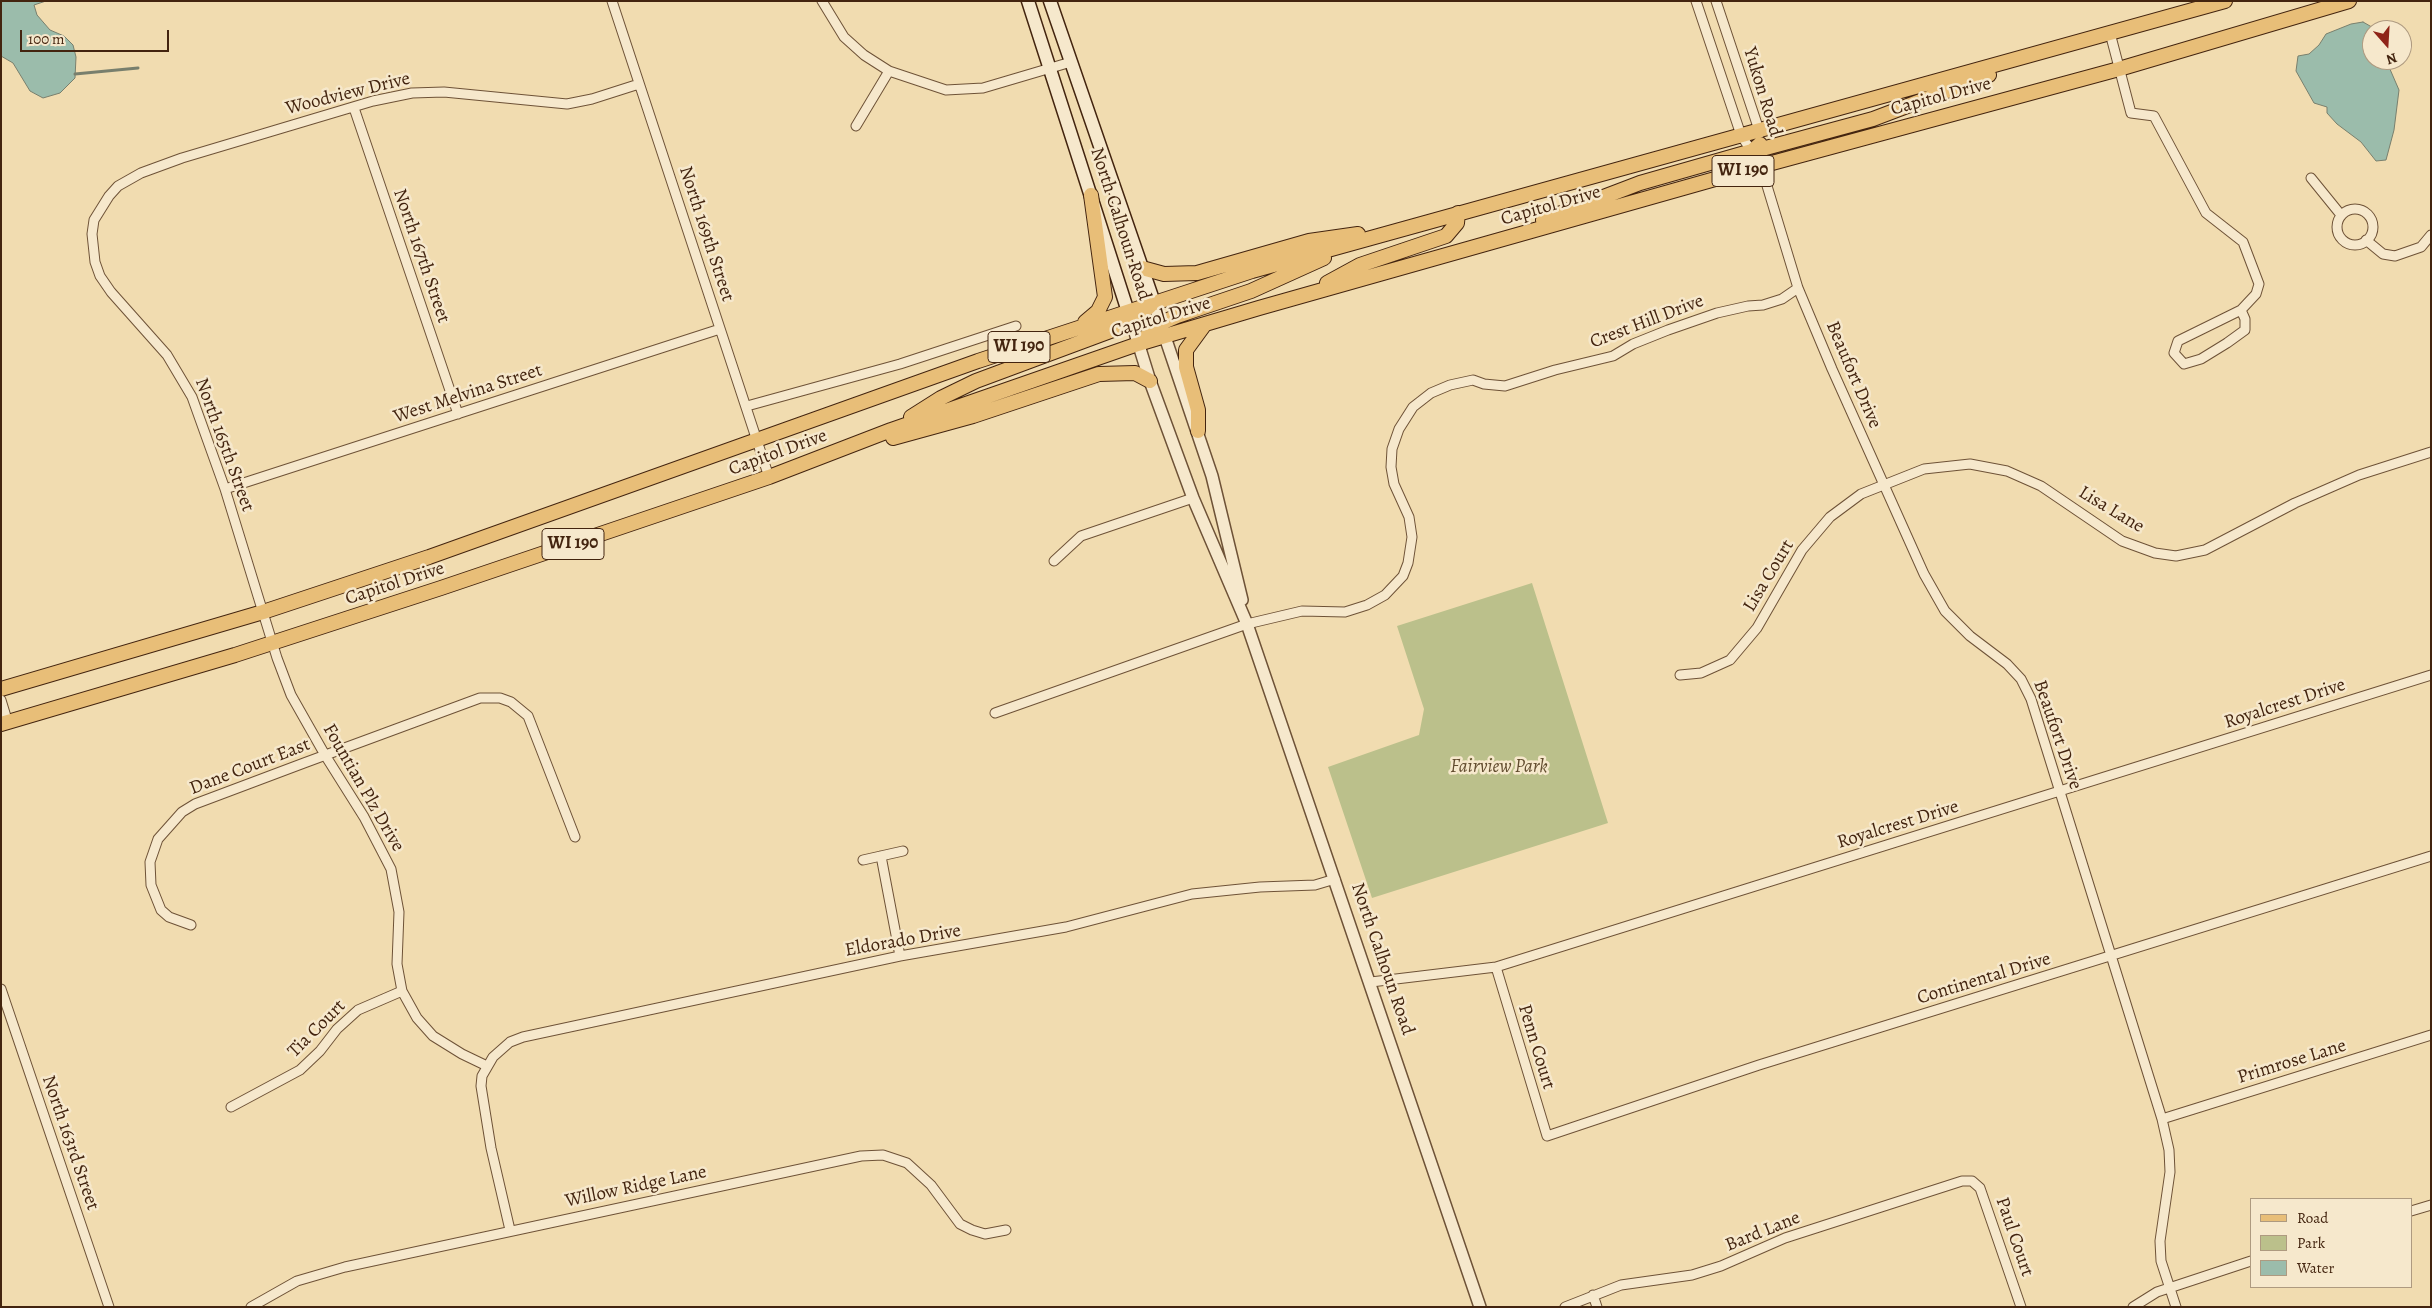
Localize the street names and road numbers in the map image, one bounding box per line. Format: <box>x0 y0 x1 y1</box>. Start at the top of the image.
street label: Yukon Road <box>1738 45 1786 139</box>
street label: Woodview Drive <box>283 68 413 120</box>
street label: Capitol Drive <box>1888 73 1994 121</box>
street label: North Calhoun Road <box>1085 145 1155 303</box>
road number: WI 190 <box>1712 156 1774 187</box>
street label: North 169th Street <box>673 163 739 305</box>
street label: Capitol Drive <box>1498 181 1604 231</box>
street label: North 167th Street <box>387 186 455 326</box>
street label: Crest Hill Drive <box>1587 290 1707 354</box>
street label: Capitol Drive <box>1108 292 1214 344</box>
street label: Beaufort Drive <box>1820 318 1886 432</box>
road number: WI 190 <box>988 332 1050 362</box>
street label: West Melvina Street <box>391 359 545 429</box>
street label: North 165th Street <box>189 375 259 515</box>
street label: Capitol Drive <box>726 425 830 481</box>
street label: Lisa Lane <box>2074 482 2148 538</box>
road number: WI 190 <box>542 528 604 560</box>
street label: Lisa Court <box>1739 536 1799 616</box>
street label: Capitol Drive <box>343 557 447 611</box>
street label: Royalcrest Drive <box>2222 674 2348 734</box>
street label: Beaufort Drive <box>2028 677 2086 793</box>
street label: Fountian Plz Drive <box>317 720 409 856</box>
street label: Dane Court East <box>187 734 313 800</box>
street label: Royalcrest Drive <box>1834 796 1962 854</box>
street label: North Calhoun Road <box>1345 880 1419 1038</box>
street label: Eldorado Drive <box>843 920 963 962</box>
street label: Continental Drive <box>1914 948 2054 1010</box>
street label: Tia Court <box>283 995 351 1063</box>
street label: Penn Court <box>1512 1002 1560 1092</box>
street label: Primrose Lane <box>2235 1035 2349 1089</box>
street label: North 163rd Street <box>36 1073 104 1213</box>
street label: Willow Ridge Lane <box>563 1161 709 1213</box>
street label: Paul Court <box>1990 1194 2038 1280</box>
street label: Bard Lane <box>1722 1207 1804 1257</box>

